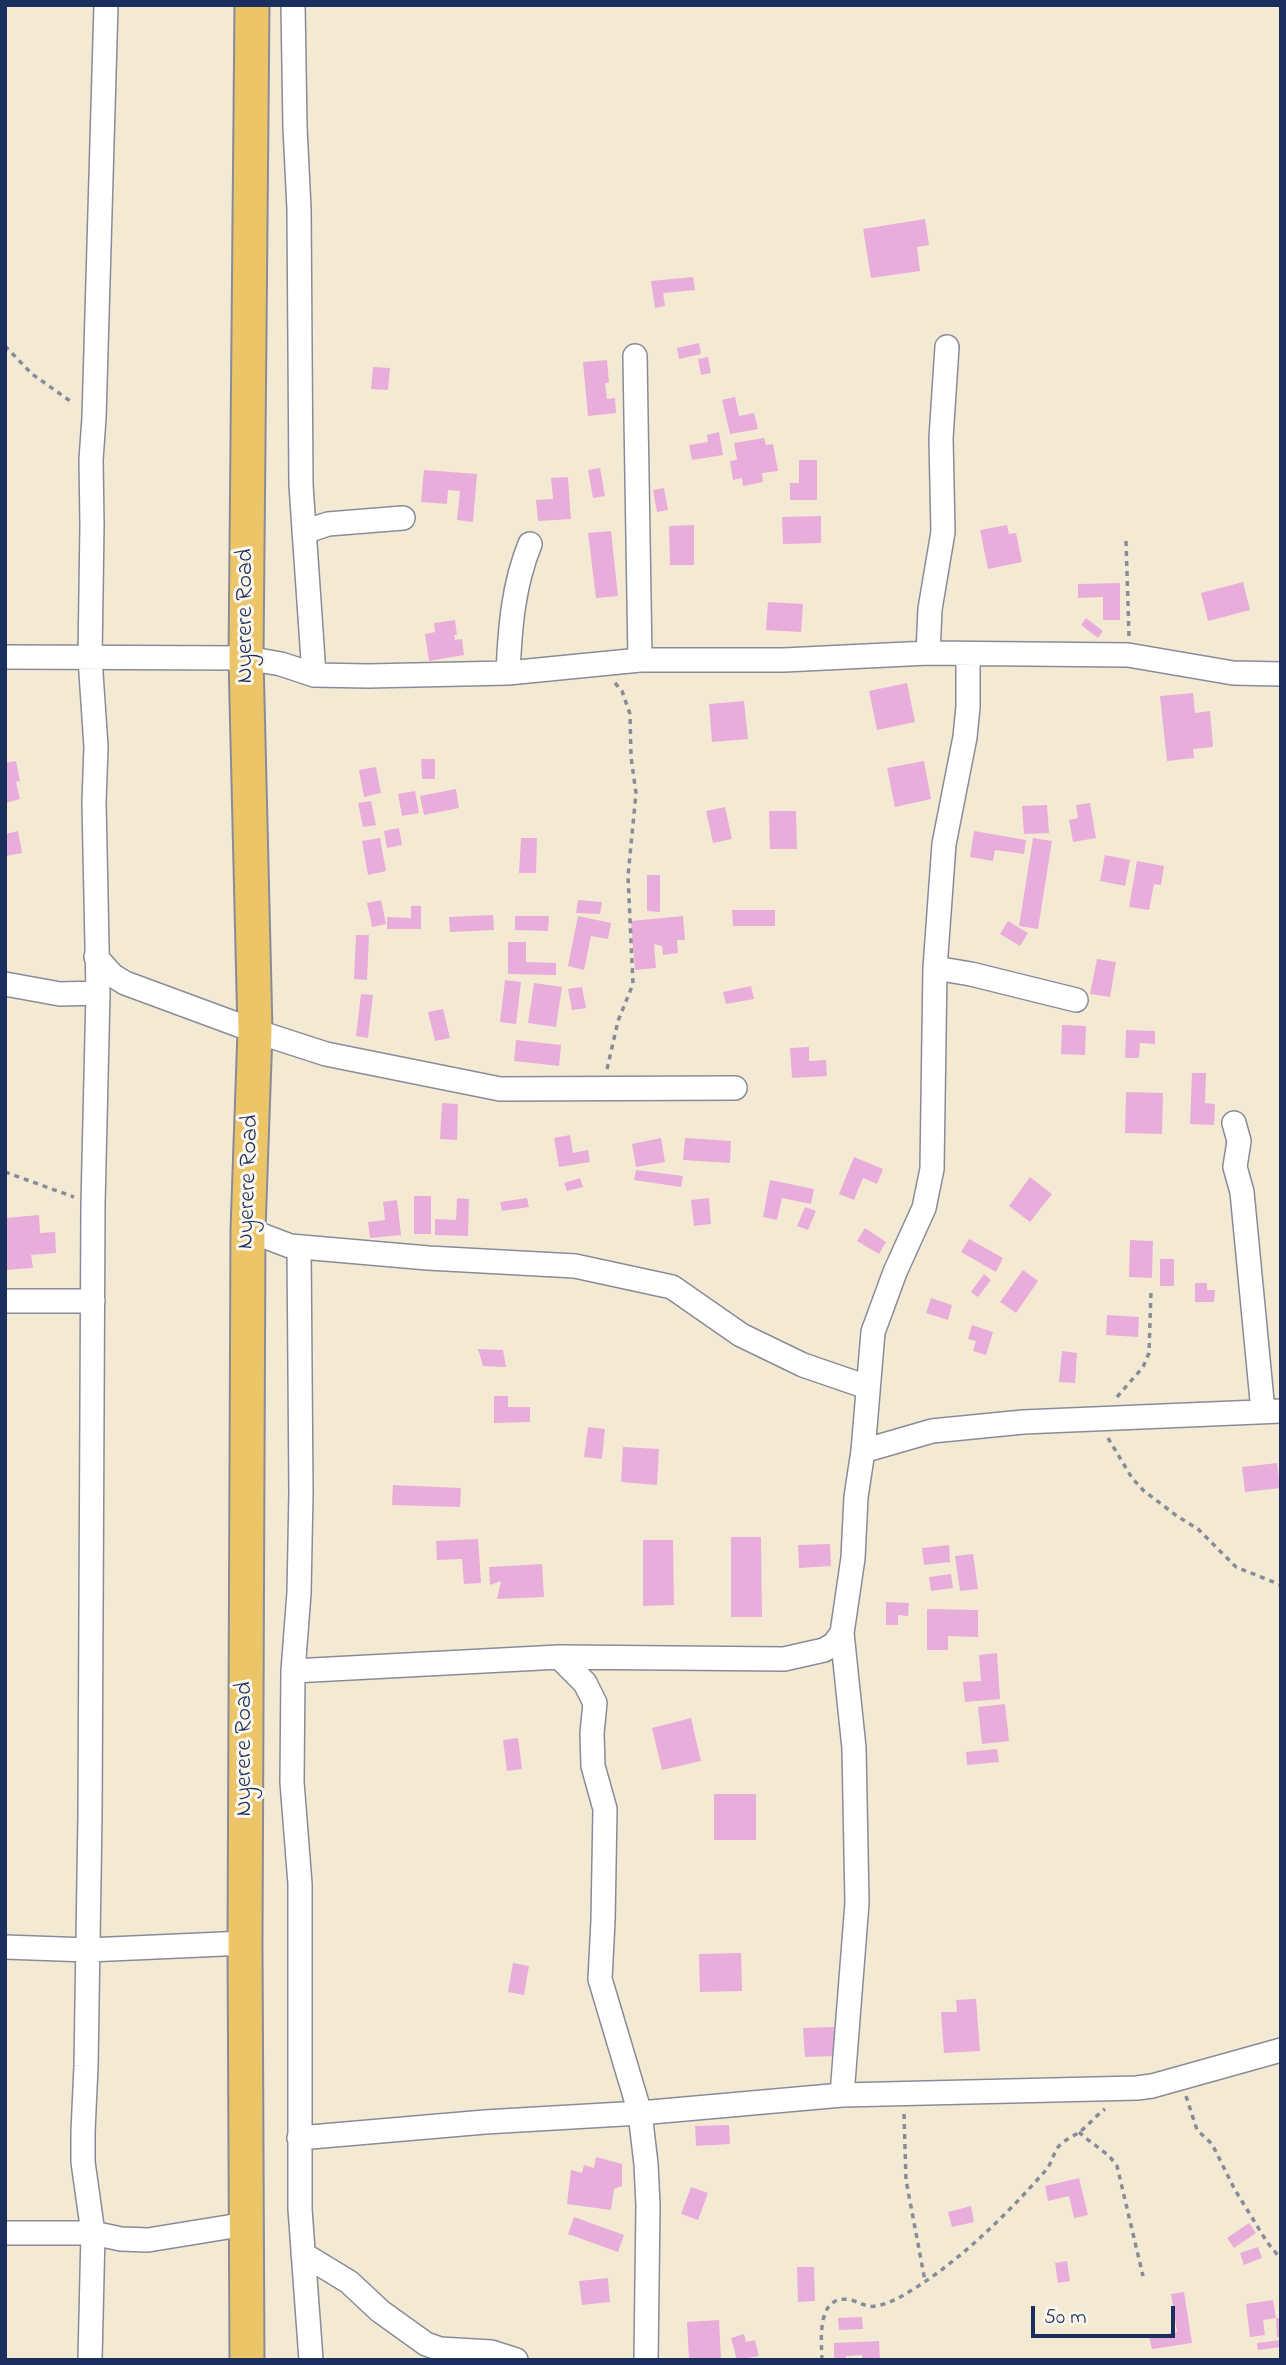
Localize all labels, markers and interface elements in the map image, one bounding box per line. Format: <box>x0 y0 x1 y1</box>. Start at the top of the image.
street label: Nyerere Road <box>233 549 261 683</box>
street label: Nyerere Road <box>233 1114 267 1250</box>
street label: Nyerere Road <box>232 1682 260 1816</box>
scale bar <box>1034 2292 1178 2336</box>
text: 50 m <box>1044 2303 1087 2333</box>

